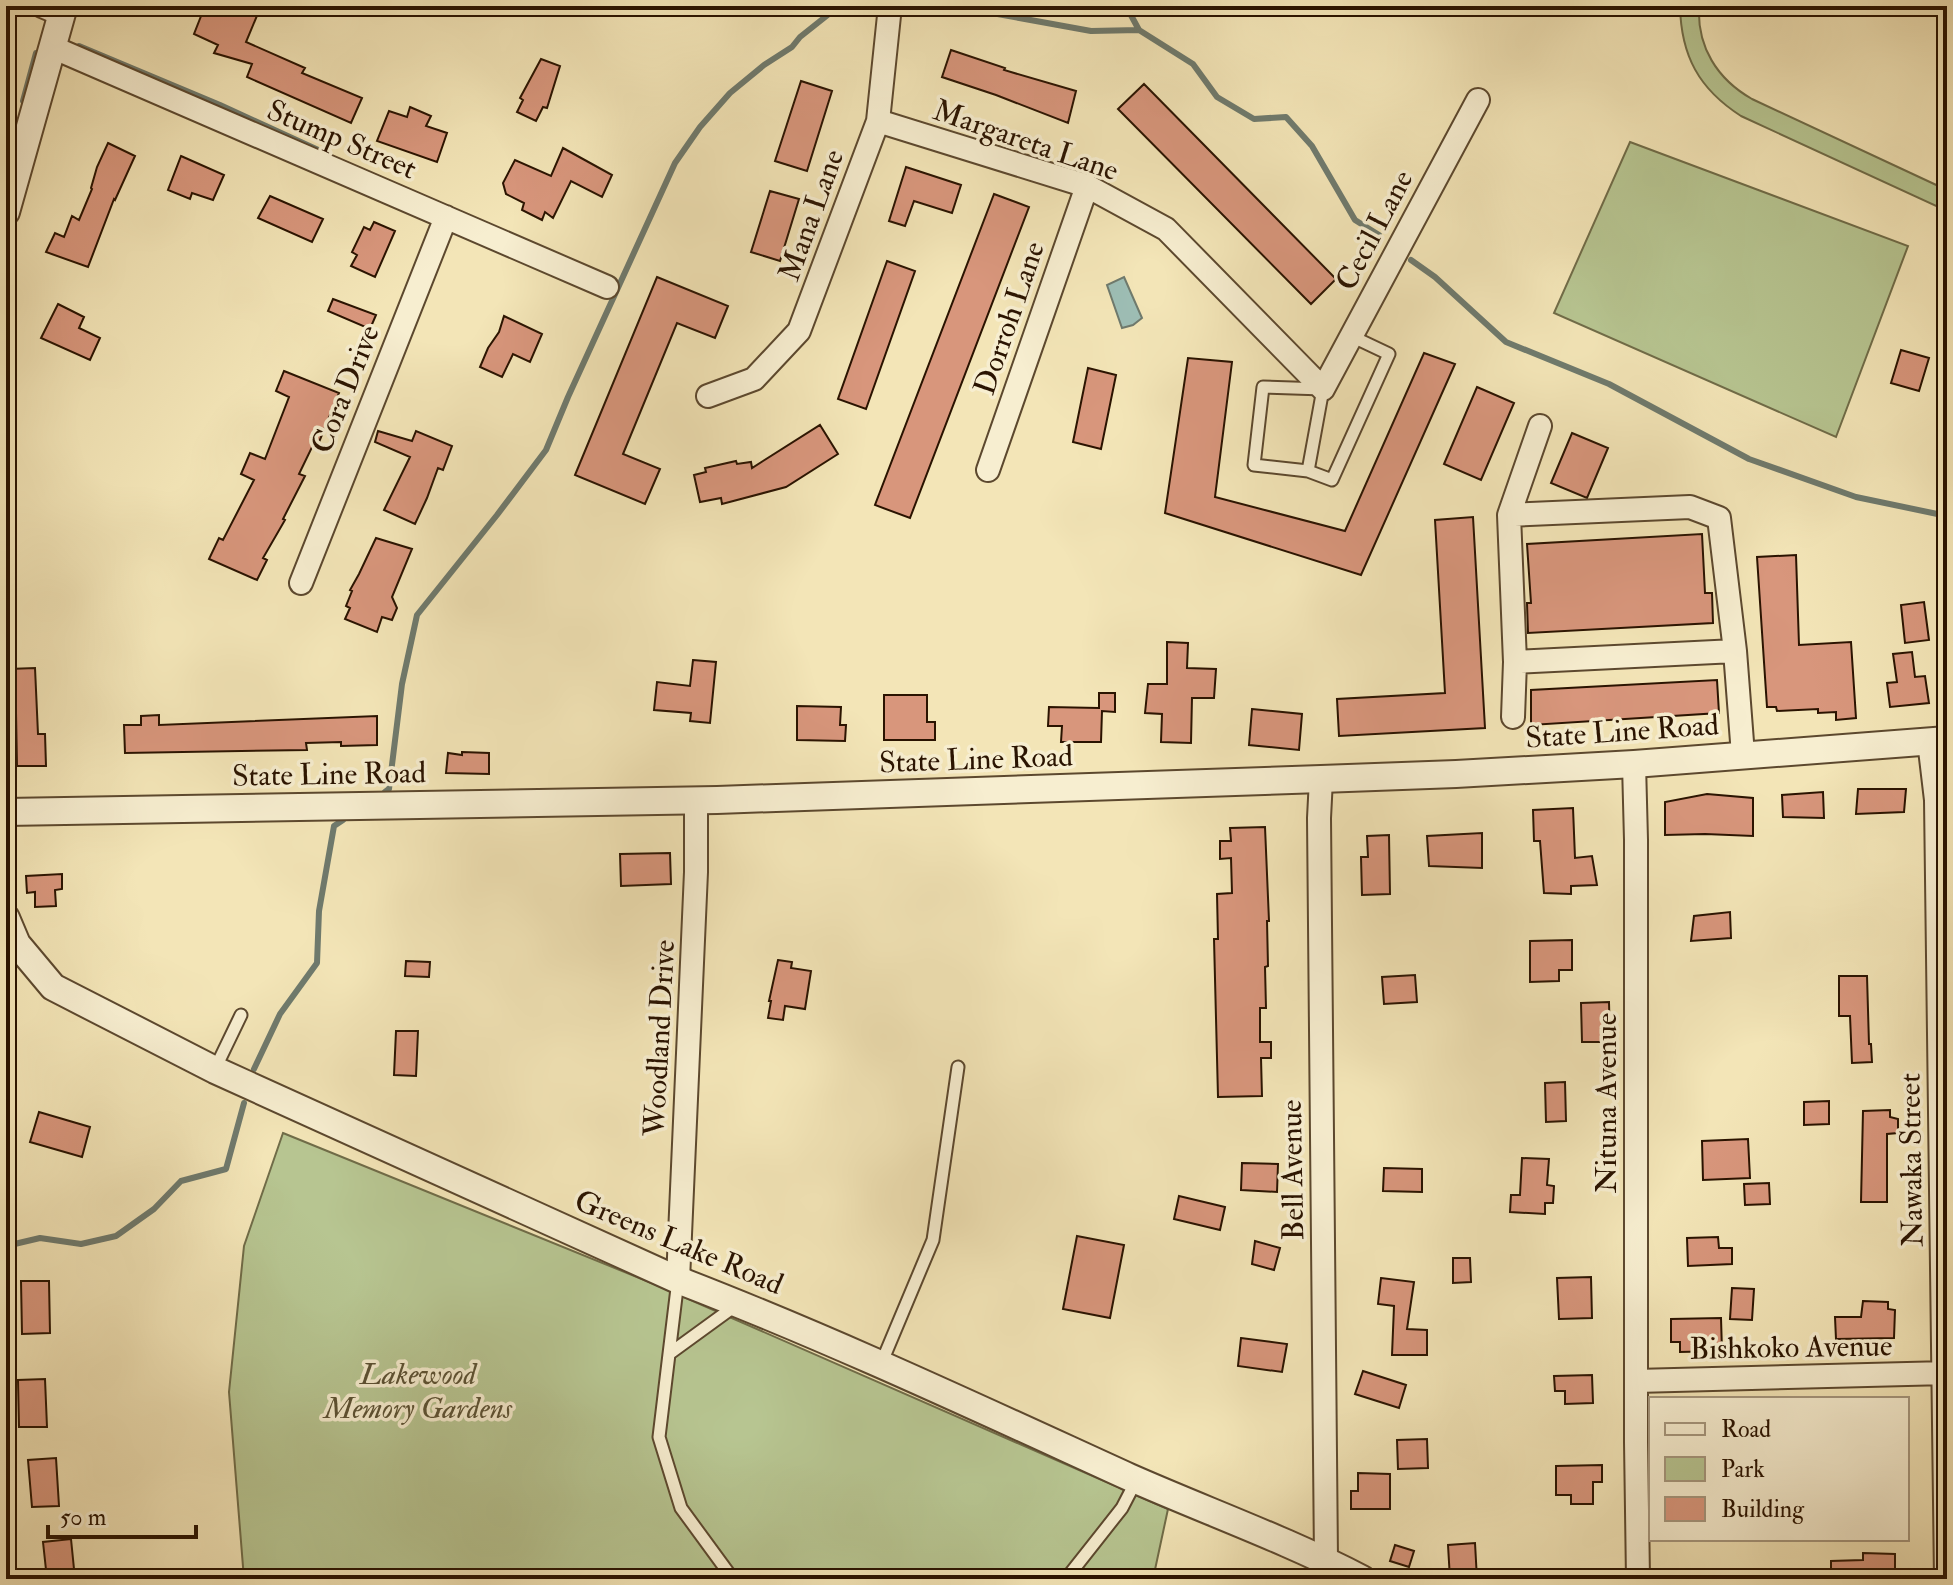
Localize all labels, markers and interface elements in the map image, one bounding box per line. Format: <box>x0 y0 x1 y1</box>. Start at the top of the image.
street label: Stump Street <box>261 91 422 188</box>
street label: Margareta Lane <box>928 91 1123 189</box>
street label: Mana Lane <box>771 144 852 286</box>
street label: Cecil Lane <box>1327 164 1421 297</box>
street label: Dorroh Lane <box>966 237 1053 400</box>
street label: Cora Drive <box>303 320 388 459</box>
street label: State Line Road <box>1524 706 1720 757</box>
street label: State Line Road <box>878 738 1074 781</box>
street label: State Line Road <box>232 754 427 795</box>
street label: Woodland Drive <box>636 939 683 1138</box>
street label: Nituna Avenue <box>1588 1013 1625 1193</box>
street label: Nawaka Street <box>1891 1072 1932 1247</box>
street label: Bell Avenue <box>1273 1099 1312 1241</box>
street label: Greens Lake Road <box>569 1182 789 1303</box>
street label: Bishkoko Avenue <box>1689 1327 1893 1368</box>
park label: Lakewood Memory Gardens <box>322 1356 513 1427</box>
legend <box>1649 1397 1909 1541</box>
text: Road <box>1721 1414 1771 1445</box>
text: Park <box>1721 1454 1765 1485</box>
scale bar <box>48 1489 196 1539</box>
text: Building <box>1721 1494 1805 1525</box>
text: 50 m <box>60 1502 107 1533</box>

